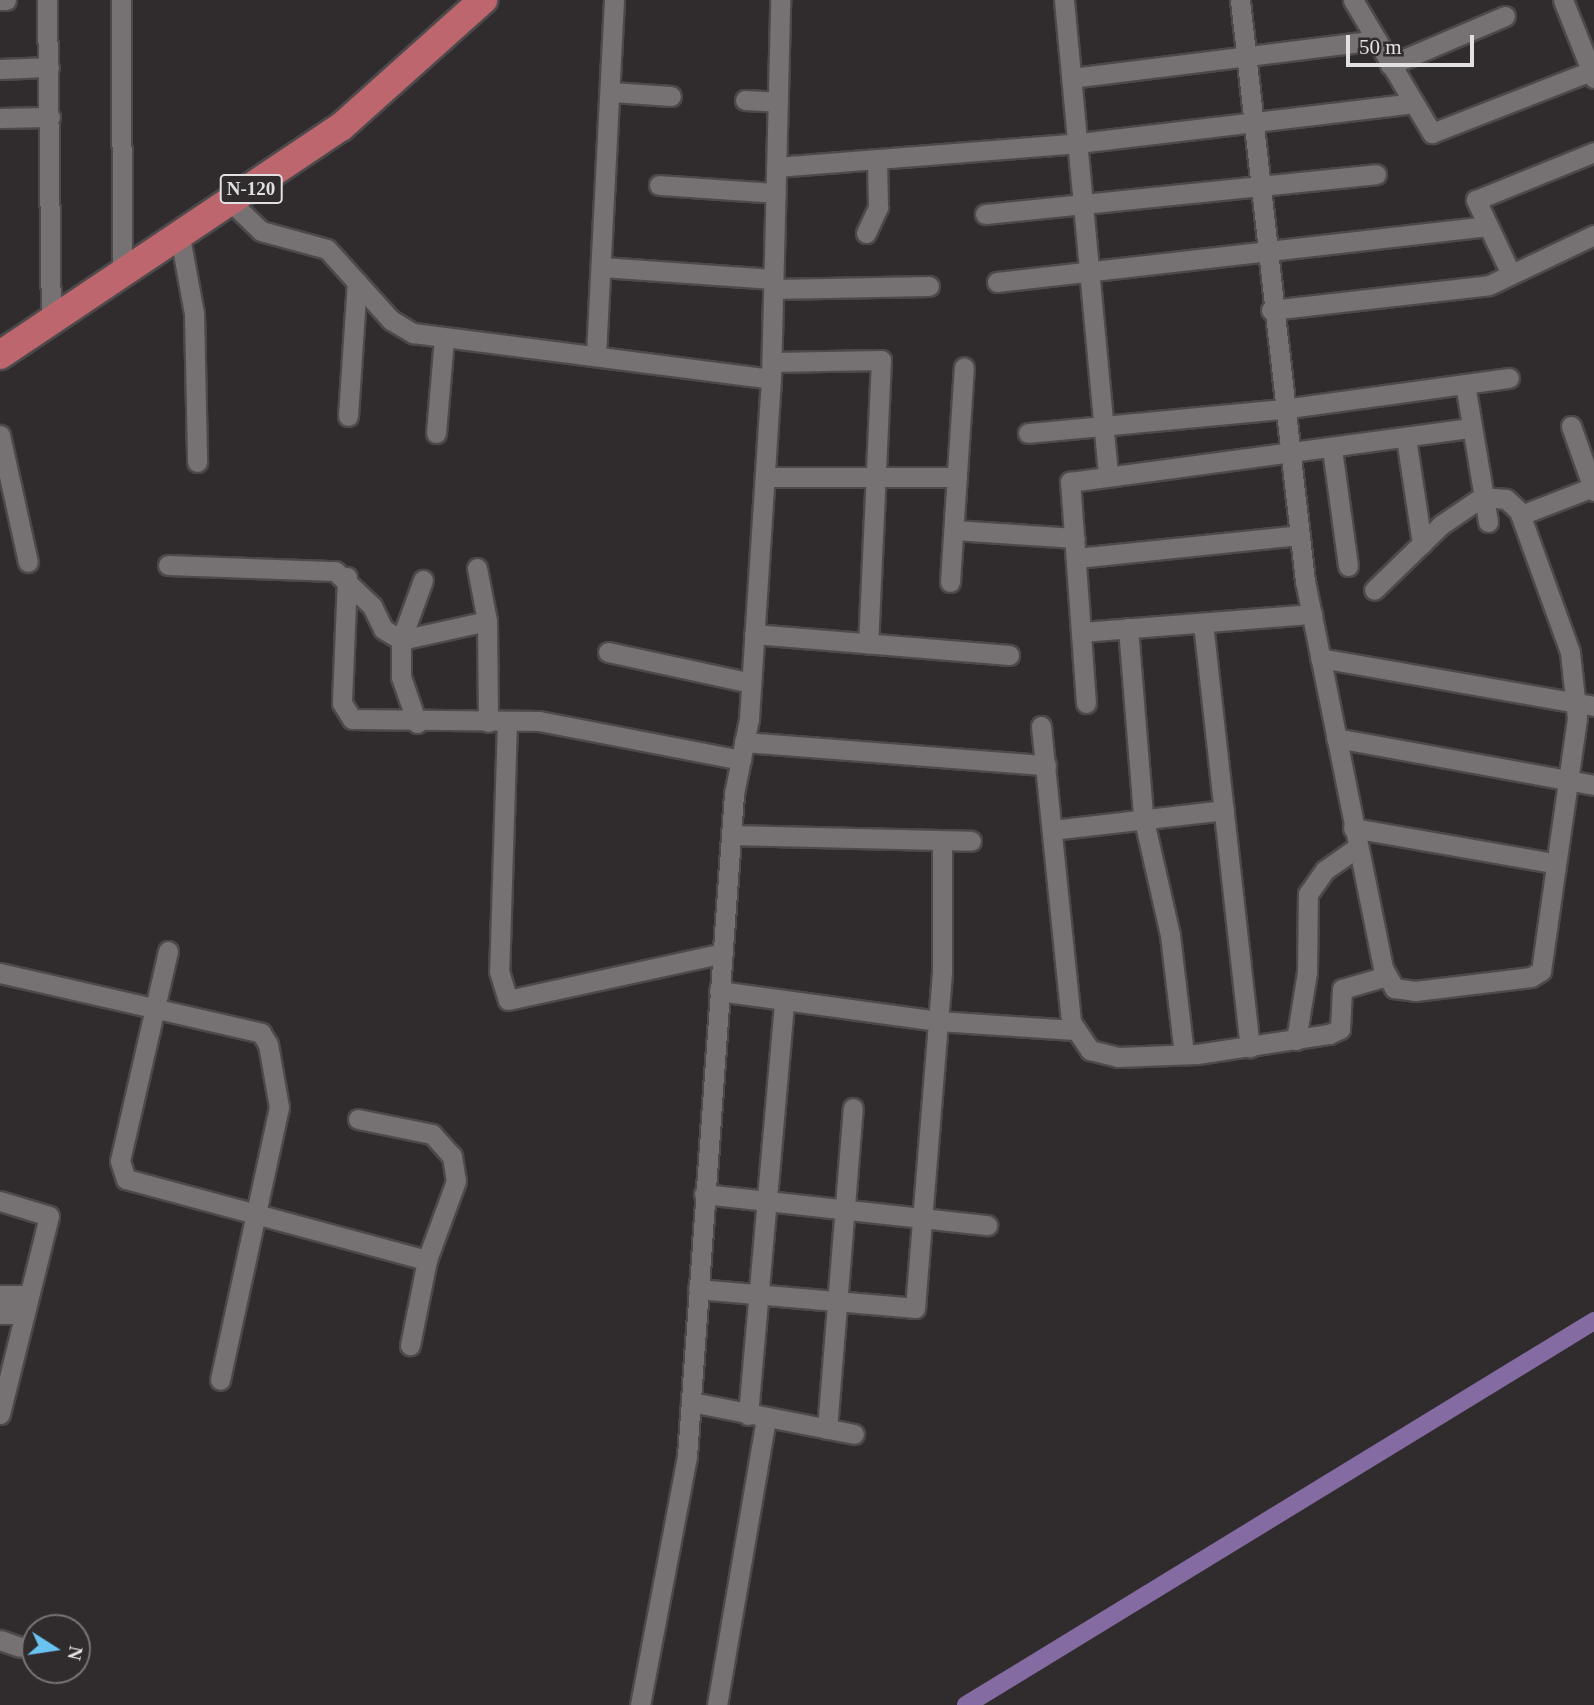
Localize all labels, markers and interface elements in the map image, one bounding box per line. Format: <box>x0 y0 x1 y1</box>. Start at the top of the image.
scale bar <box>1349 21 1477 65</box>
text: 50 m <box>1359 35 1402 59</box>
road number: N-120 <box>219 174 282 204</box>
north arrow <box>21 1614 91 1684</box>
text: N <box>63 1644 87 1662</box>

